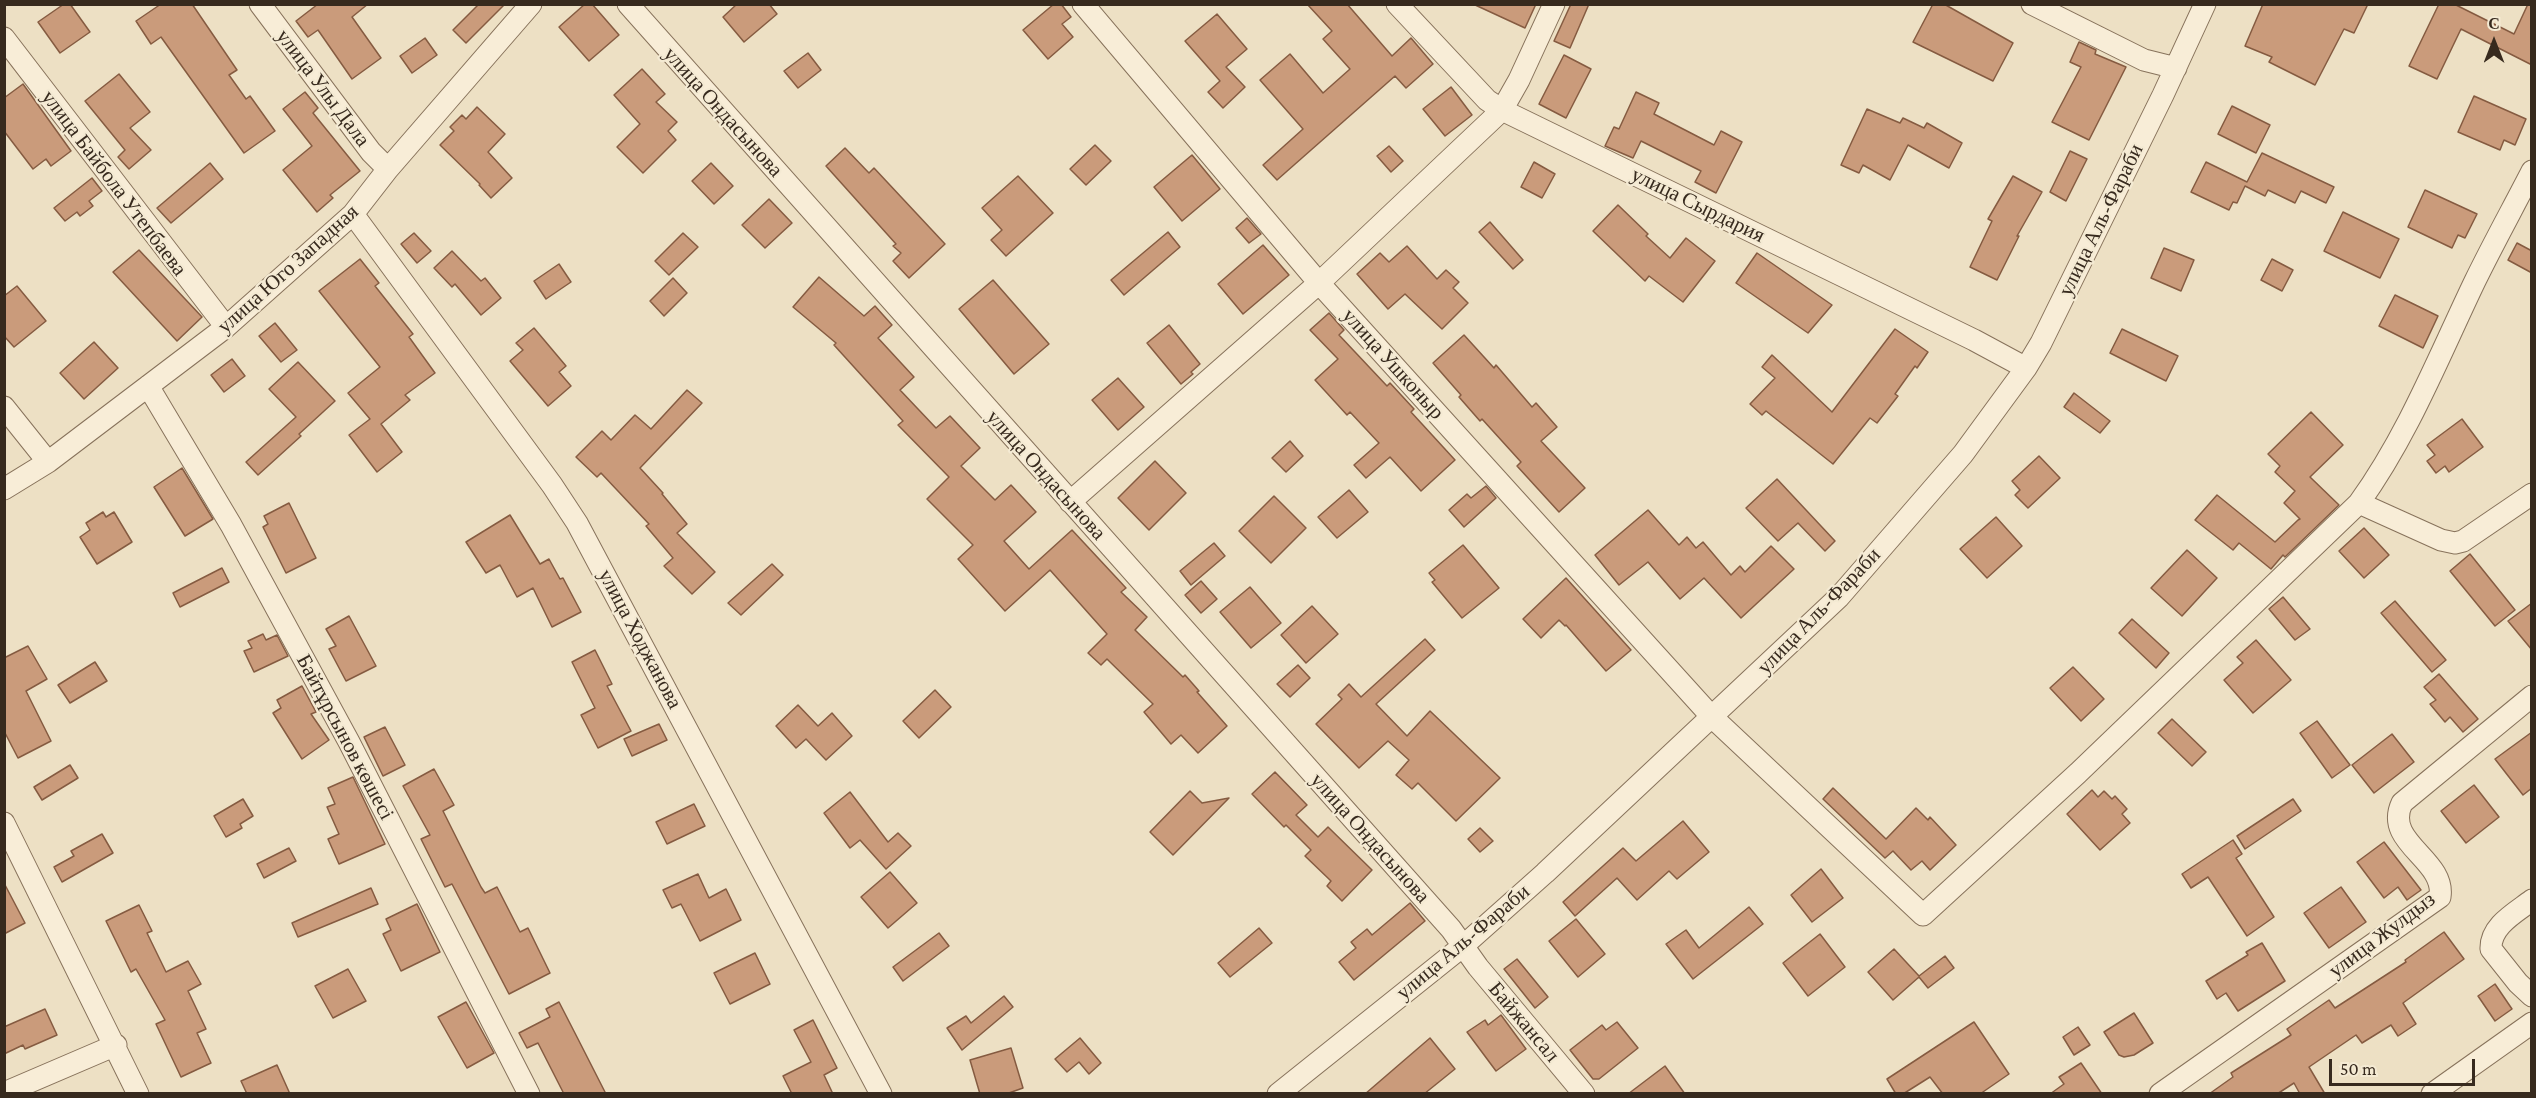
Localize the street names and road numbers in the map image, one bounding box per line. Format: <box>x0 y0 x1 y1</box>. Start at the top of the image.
street label: улица Улы Дала <box>271 24 375 152</box>
street label: улица Ондасынова <box>658 42 788 182</box>
street label: улица Байбола Утепбаева <box>36 85 192 281</box>
street label: улица Аль-Фараби <box>2053 140 2149 300</box>
street label: улица Сырдария <box>1627 162 1769 248</box>
street label: улица Юго Западная <box>212 199 364 339</box>
street label: улица Ушконыр <box>1337 303 1449 425</box>
street label: улица Ондасынова <box>981 405 1111 545</box>
street label: улица Аль-Фараби <box>1752 542 1886 680</box>
street label: улица Ходжанова <box>593 565 687 713</box>
street label: Байтұрсынов көшесі <box>291 650 399 824</box>
street label: улица Ондасынова <box>1305 768 1435 908</box>
street label: улица Аль-Фараби <box>1391 879 1535 1005</box>
street label: улица Жулдыз <box>2324 887 2440 983</box>
street label: Байжансал <box>1483 977 1565 1067</box>

